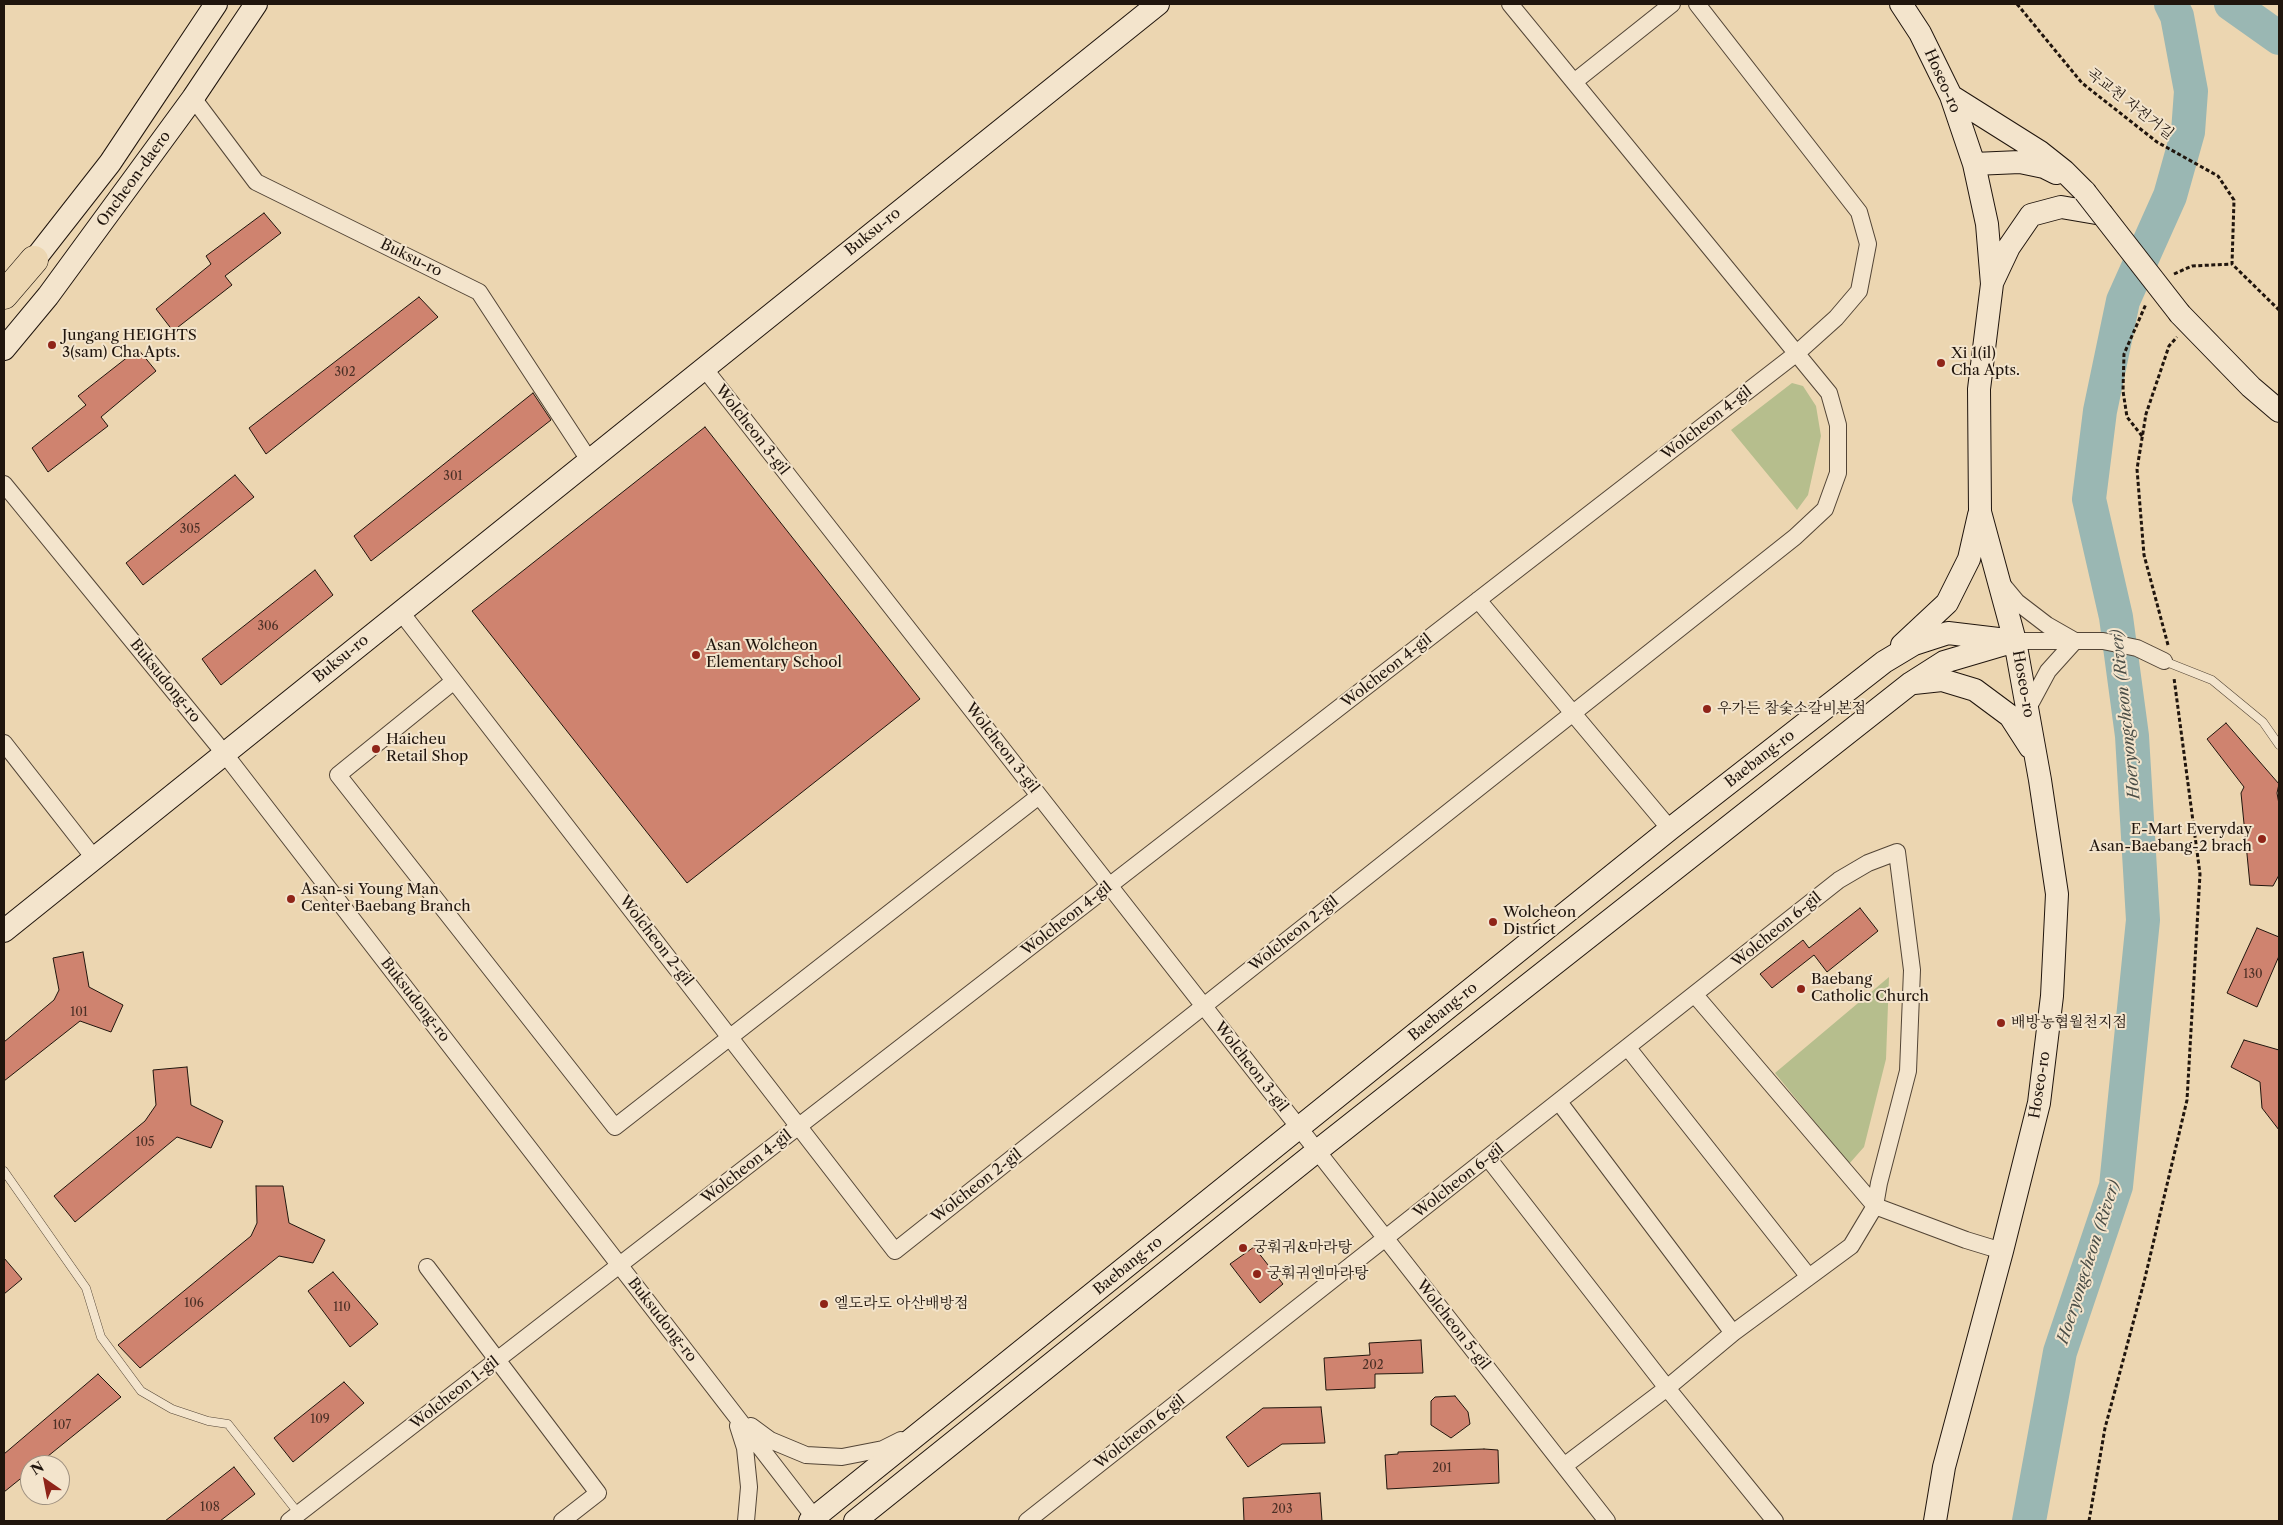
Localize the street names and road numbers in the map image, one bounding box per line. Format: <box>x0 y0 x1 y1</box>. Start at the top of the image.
street label: Hoseo-ro <box>1920 46 1964 116</box>
street label: 곡교천 자전거길 <box>2083 64 2177 144</box>
street label: Oncheon-daero <box>93 128 175 230</box>
street label: Buksu-ro <box>842 204 904 260</box>
street label: Buksu-ro <box>377 235 445 281</box>
street label: Wolcheon 3-gil <box>711 381 793 479</box>
street label: Wolcheon 4-gil <box>1658 382 1756 464</box>
street label: Wolcheon 4-gil <box>1338 630 1436 712</box>
street label: Buksu-ro <box>310 631 372 687</box>
street label: Buksudong-ro <box>126 636 204 726</box>
street label: Hoseo-ro <box>2008 649 2038 719</box>
street label: Wolcheon 3-gil <box>961 699 1043 797</box>
street label: Baebang-ro <box>1722 726 1798 792</box>
street label: Wolcheon 4-gil <box>1018 878 1116 960</box>
street label: Wolcheon 6-gil <box>1729 889 1825 971</box>
street label: Wolcheon 2-gil <box>615 892 697 990</box>
street label: Wolcheon 2-gil <box>1246 893 1342 975</box>
street label: Buksudong-ro <box>377 954 453 1046</box>
street label: Baebang-ro <box>1405 979 1481 1045</box>
street label: Wolcheon 3-gil <box>1210 1018 1292 1116</box>
street label: Hoseo-ro <box>2026 1050 2054 1120</box>
street label: Wolcheon 4-gil <box>698 1126 796 1208</box>
street label: Wolcheon 6-gil <box>1410 1140 1508 1222</box>
street label: Wolcheon 2-gil <box>928 1145 1026 1227</box>
street label: Baebang-ro <box>1090 1233 1166 1299</box>
street label: Buksudong-ro <box>624 1274 700 1366</box>
street label: Wolcheon 5-gil <box>1412 1277 1494 1373</box>
street label: Wolcheon 1-gil <box>407 1353 503 1433</box>
street label: Wolcheon 6-gil <box>1091 1391 1189 1473</box>

